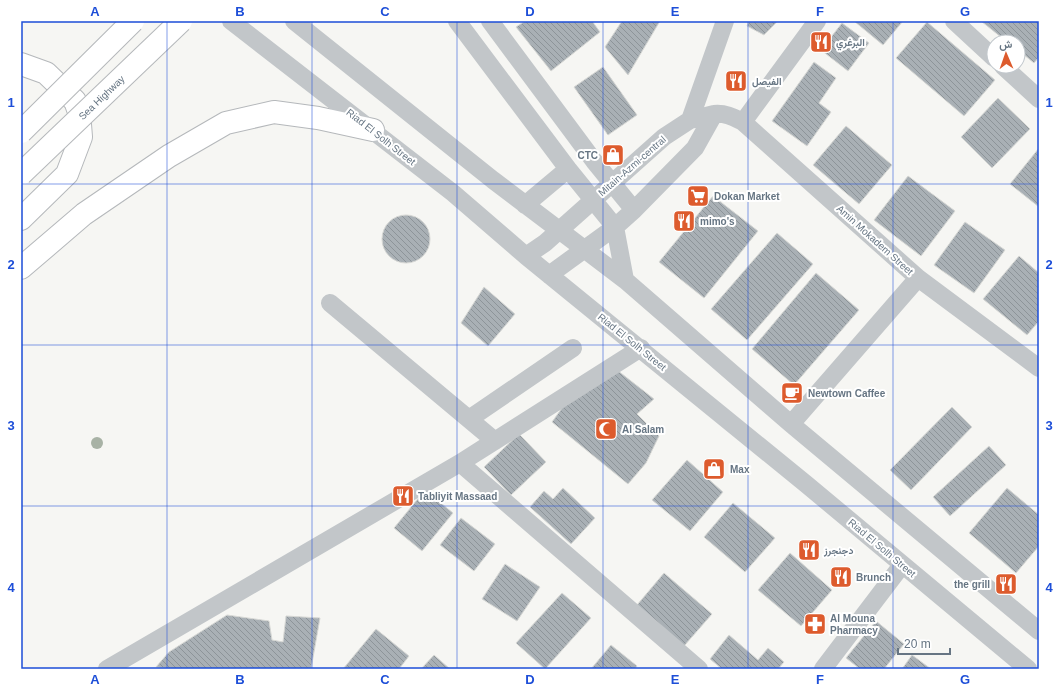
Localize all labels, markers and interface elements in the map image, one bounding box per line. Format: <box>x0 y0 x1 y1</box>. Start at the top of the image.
text: A <box>90 4 100 19</box>
text: B <box>235 4 245 19</box>
text: C <box>380 4 390 19</box>
text: D <box>525 4 535 19</box>
text: E <box>671 4 680 19</box>
text: F <box>816 4 824 19</box>
text: G <box>960 4 970 19</box>
restaurant icon: البرغري <box>808 29 834 55</box>
north arrow <box>986 34 1026 74</box>
place label: البرغري <box>836 37 865 51</box>
text: ش <box>999 38 1013 51</box>
restaurant icon: الفيصل <box>723 68 749 94</box>
street label: Sea Highway <box>76 73 126 122</box>
place label: الفيصل <box>752 76 782 88</box>
text: 1 <box>7 95 15 110</box>
text: 1 <box>1045 95 1053 110</box>
street label: Riad El Solh Street <box>344 107 418 167</box>
street label: Mitain-Azmi-central <box>596 134 668 198</box>
shop icon: CTC <box>600 142 626 168</box>
place label: CTC <box>577 150 598 161</box>
supermarket icon: Dokan Market <box>685 183 711 209</box>
place label: Dokan Market <box>714 191 780 202</box>
street label: Amin Mokadem Street <box>835 203 916 277</box>
restaurant icon: mimo's <box>671 208 697 234</box>
place label: mimo's <box>700 216 735 227</box>
text: 2 <box>7 257 15 272</box>
text: 2 <box>1045 257 1053 272</box>
street label: Riad El Solh Street <box>596 311 668 373</box>
cafe icon: Newtown Caffee <box>779 380 805 406</box>
place label: Newtown Caffee <box>808 388 886 399</box>
mosque icon: Al Salam <box>593 416 619 442</box>
text: 3 <box>7 418 15 433</box>
text: 3 <box>1045 418 1053 433</box>
place label: Al Salam <box>622 424 664 435</box>
shop icon: Max <box>701 456 727 482</box>
place label: Max <box>730 464 750 475</box>
restaurant icon: Tabliyit Massaad <box>390 483 416 509</box>
place label: Tabliyit Massaad <box>418 491 497 502</box>
street label: Riad El Solh Street <box>846 517 918 580</box>
restaurant icon: دجنجرز <box>796 537 822 563</box>
place label: دجنجرز <box>823 545 853 557</box>
restaurant icon: Brunch <box>828 564 854 590</box>
restaurant icon: the grill <box>993 571 1019 597</box>
place label: Brunch <box>856 572 891 583</box>
place label: the grill <box>954 579 990 590</box>
text: 4 <box>7 580 15 595</box>
text: 4 <box>1045 580 1053 595</box>
pharmacy icon: Al Mouna Pharmacy <box>802 611 828 637</box>
place label: Al Mouna Pharmacy <box>830 613 878 636</box>
scale bar <box>898 630 950 656</box>
text: 20 m <box>904 637 931 651</box>
text: A <box>90 672 100 687</box>
text: B <box>235 672 245 687</box>
text: C <box>380 672 390 687</box>
text: D <box>525 672 535 687</box>
text: E <box>671 672 680 687</box>
text: F <box>816 672 824 687</box>
text: G <box>960 672 970 687</box>

